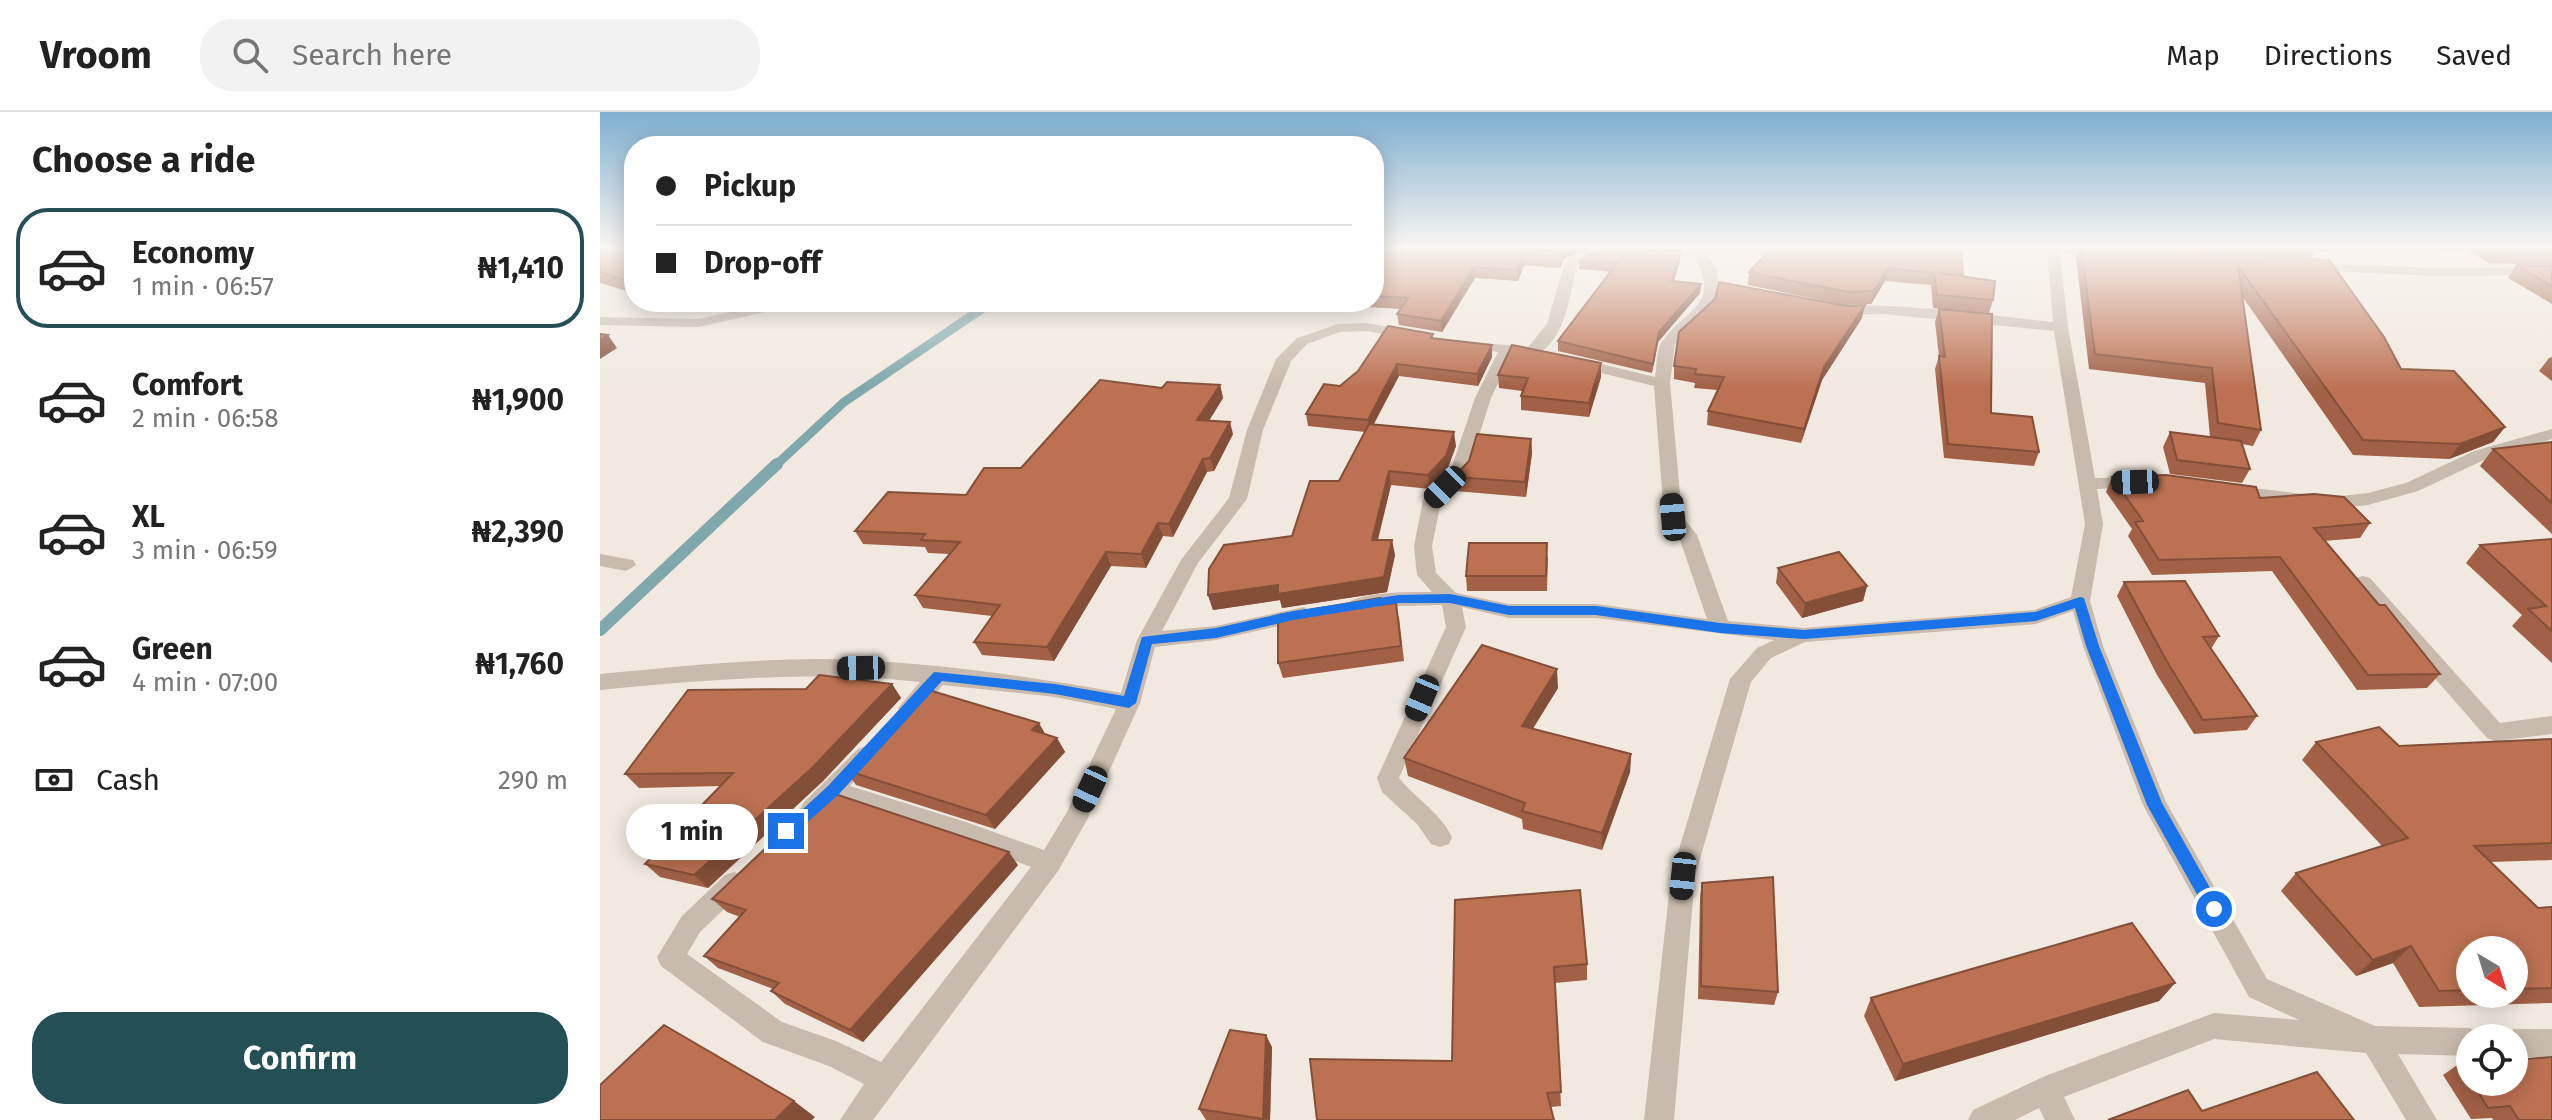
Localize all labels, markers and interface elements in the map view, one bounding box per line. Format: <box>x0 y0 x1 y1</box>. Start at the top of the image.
search box <box>200 19 760 91</box>
text: Vroom <box>40 32 152 78</box>
icon: search <box>228 33 272 77</box>
text: Search here <box>292 37 452 73</box>
text: Map <box>2166 39 2220 72</box>
text: Directions <box>2264 39 2392 72</box>
text: Saved <box>2436 39 2512 72</box>
text: Choose a ride <box>32 138 255 182</box>
text: Pickup <box>704 168 796 204</box>
icon: car <box>36 232 108 304</box>
text: Economy <box>132 235 254 271</box>
text: Drop-off <box>704 245 821 281</box>
text: ₦1,410 <box>478 250 564 286</box>
text: 1 min · 06:57 <box>132 271 274 302</box>
icon: car <box>36 364 108 436</box>
text: Comfort <box>132 367 243 403</box>
text: ₦1,900 <box>472 382 564 418</box>
text: 2 min · 06:58 <box>132 403 279 434</box>
car <box>1420 462 1470 512</box>
car <box>2111 469 2159 495</box>
car <box>1659 492 1687 542</box>
icon: car <box>36 496 108 568</box>
text: XL <box>132 499 165 535</box>
text: ₦2,390 <box>472 514 564 550</box>
text: 3 min · 06:59 <box>132 535 278 566</box>
icon: car <box>36 628 108 700</box>
text: Green <box>132 631 213 667</box>
text: ₦1,760 <box>475 646 564 682</box>
car <box>837 656 885 680</box>
text: 4 min · 07:00 <box>132 667 278 698</box>
car <box>1402 671 1442 725</box>
icon: cash <box>32 758 76 802</box>
text: Cash <box>96 762 160 798</box>
car <box>1069 762 1111 816</box>
text: 290 m <box>498 765 568 796</box>
callout: 1 min <box>626 803 758 859</box>
route end <box>768 813 804 849</box>
text: 1 min <box>661 816 723 847</box>
car <box>1669 851 1697 901</box>
route start <box>2196 891 2232 927</box>
north arrow <box>2456 936 2528 1008</box>
map controls <box>2456 936 2528 1096</box>
button: Confirm <box>32 1012 568 1104</box>
button: locate <box>2456 1024 2528 1096</box>

